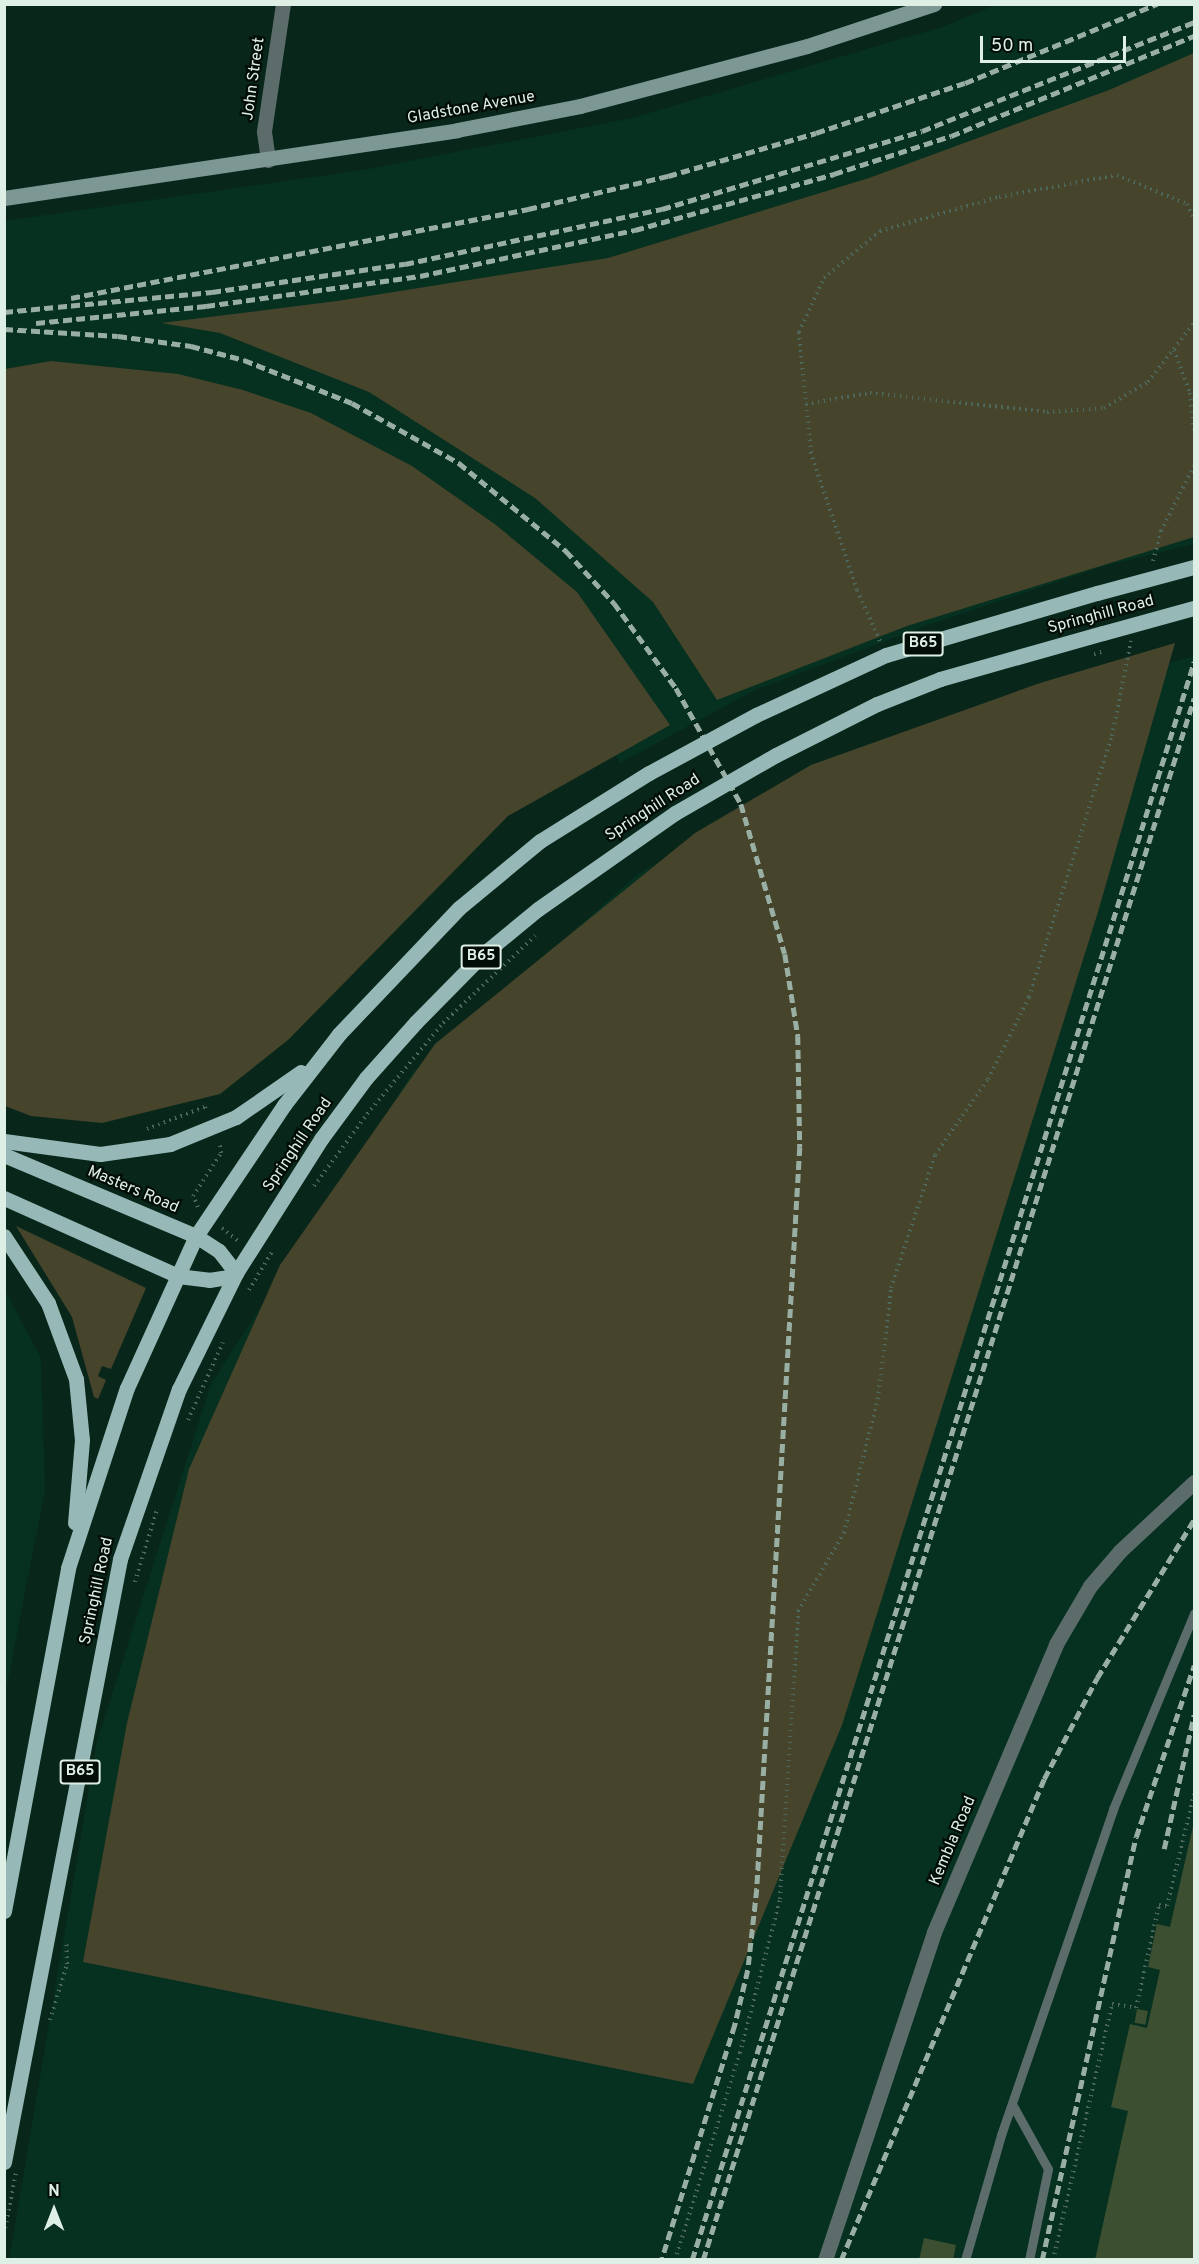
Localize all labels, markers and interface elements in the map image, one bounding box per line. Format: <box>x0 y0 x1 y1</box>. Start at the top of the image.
scale bar <box>983 24 1128 62</box>
text: 50 m <box>991 35 1033 58</box>
street label: John Street <box>239 36 269 122</box>
street label: Gladstone Avenue <box>405 87 537 129</box>
street label: Springhill Road <box>1046 592 1156 638</box>
road number: B65 <box>902 632 944 656</box>
street label: Springhill Road <box>602 770 704 846</box>
road number: B65 <box>460 945 502 969</box>
street label: Springhill Road <box>259 1094 337 1196</box>
street label: Masters Road <box>85 1162 181 1218</box>
street label: Springhill Road <box>76 1536 118 1646</box>
road number: B65 <box>59 1760 101 1784</box>
street label: Kembla Road <box>926 1794 980 1888</box>
north arrow <box>24 2180 84 2240</box>
text: N <box>48 2182 60 2202</box>

